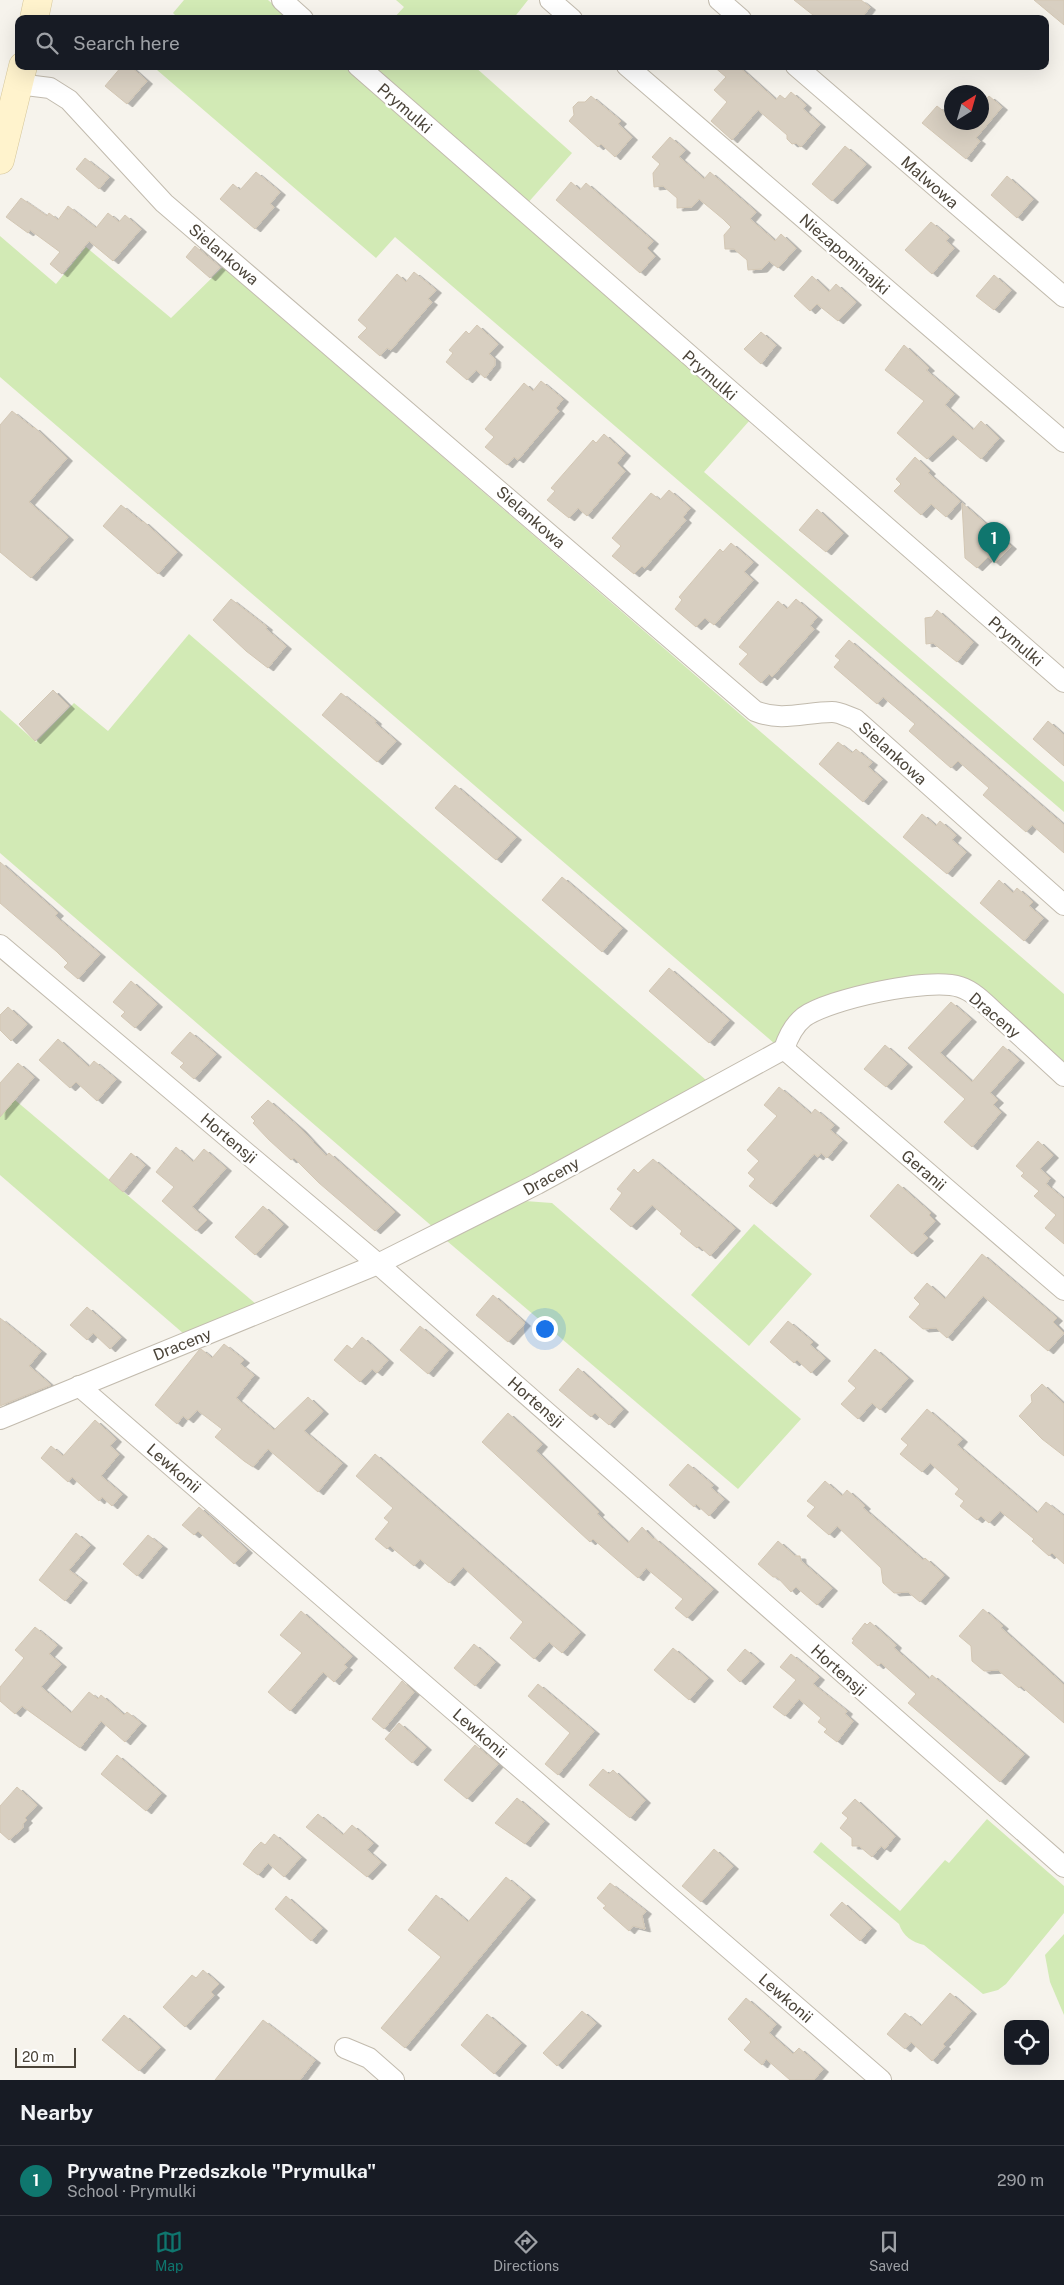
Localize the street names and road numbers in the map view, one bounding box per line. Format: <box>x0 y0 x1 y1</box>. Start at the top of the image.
street label: Prymulki <box>373 80 436 137</box>
street label: Malwowa <box>897 152 962 212</box>
street label: Niezapominajki <box>796 210 894 299</box>
street label: Sielankowa <box>185 220 262 289</box>
street label: Prymulki <box>678 347 741 404</box>
street label: Sielankowa <box>492 482 569 553</box>
street label: Prymulki <box>984 613 1047 670</box>
street label: Sielankowa <box>855 718 931 789</box>
street label: Draceny <box>965 988 1025 1043</box>
street label: Hortensji <box>197 1109 261 1167</box>
street label: Geranii <box>897 1146 950 1195</box>
street label: Draceny <box>520 1153 583 1200</box>
street label: Draceny <box>150 1324 214 1365</box>
street label: Hortensji <box>504 1373 567 1432</box>
street label: Lewkonii <box>143 1440 205 1497</box>
street label: Hortensji <box>807 1641 870 1700</box>
street label: Lewkonii <box>449 1705 511 1762</box>
street label: Lewkonii <box>755 1970 817 2027</box>

